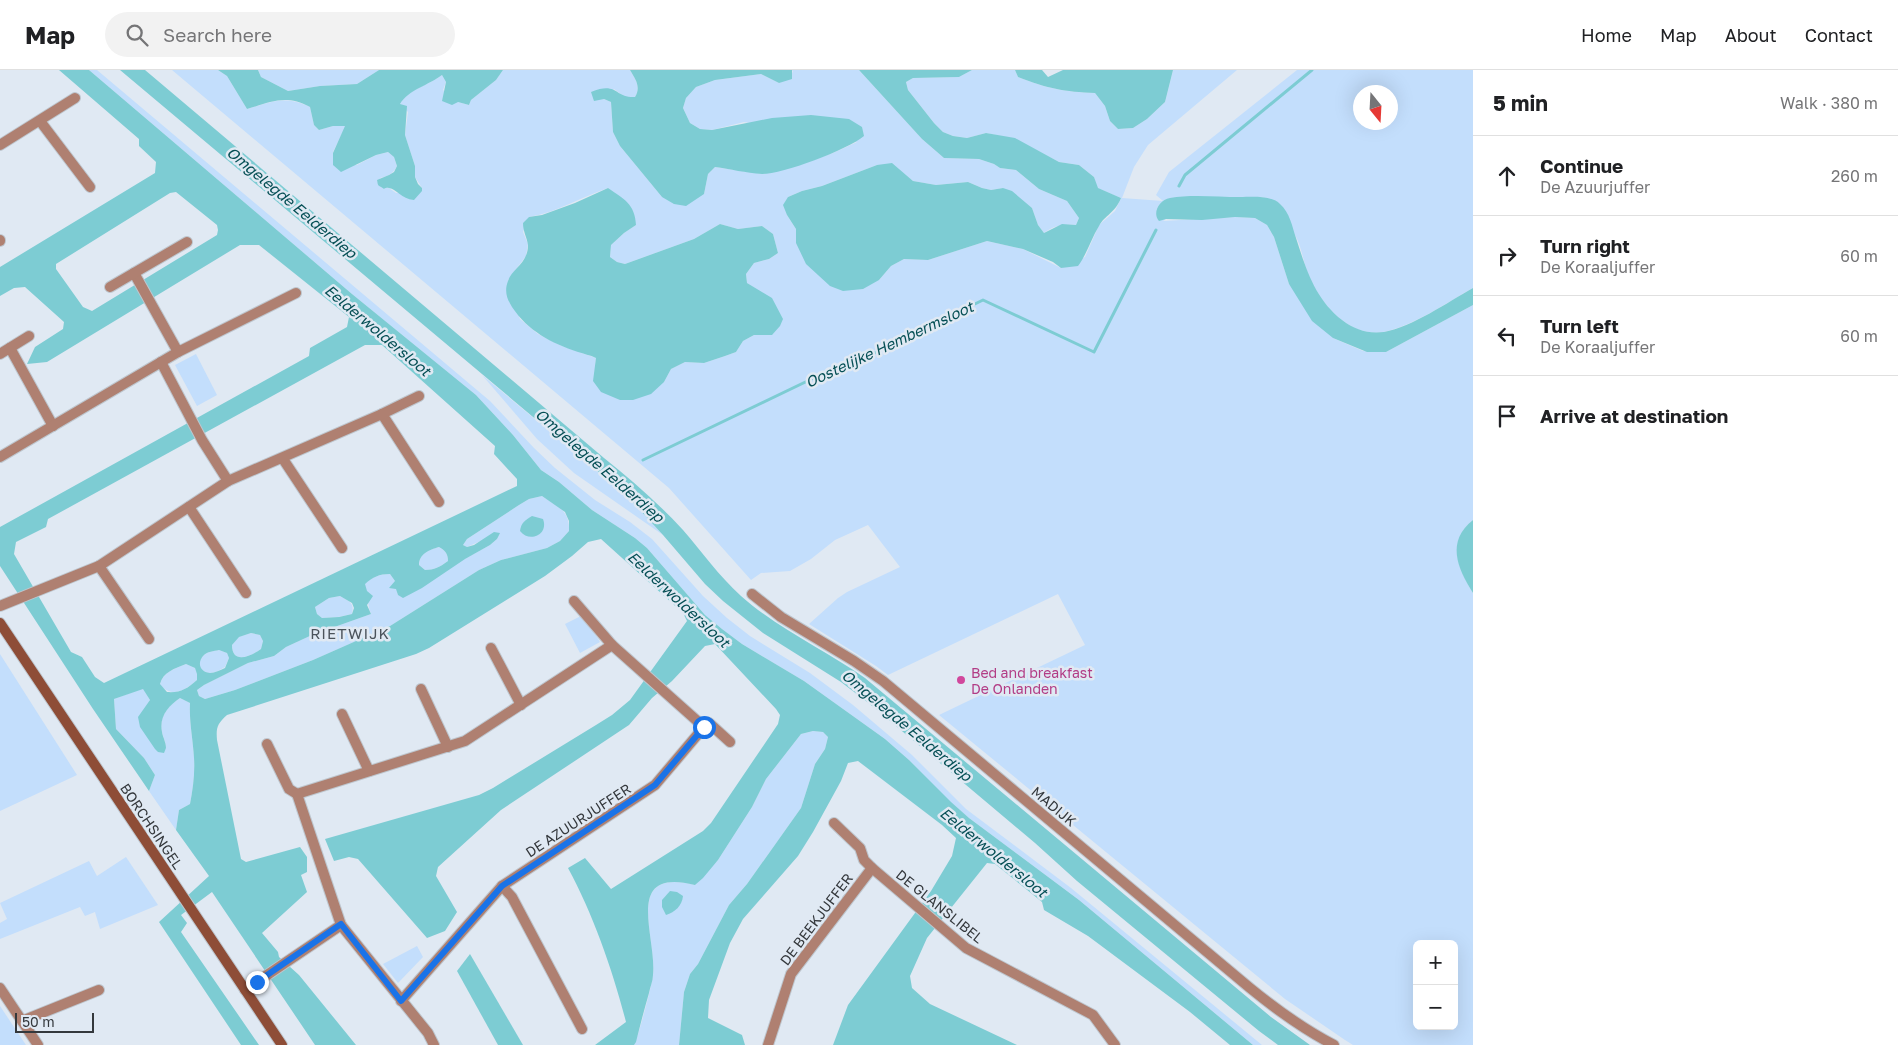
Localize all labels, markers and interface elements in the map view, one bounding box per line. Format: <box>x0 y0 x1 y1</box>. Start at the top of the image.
search box <box>105 12 455 57</box>
text: Map <box>25 20 75 49</box>
icon: search <box>123 21 151 49</box>
text: Search here <box>163 23 272 46</box>
text: Home <box>1581 24 1632 46</box>
text: Map <box>1660 24 1697 46</box>
text: About <box>1725 24 1777 46</box>
text: Contact <box>1805 24 1873 46</box>
north arrow <box>1353 85 1398 130</box>
text: 5 min <box>1493 90 1548 116</box>
text: Walk · 380 m <box>1780 93 1878 113</box>
water label: Omgelegde Eelderdiep <box>223 142 362 263</box>
text: Continue <box>1540 154 1623 177</box>
icon: ahead <box>1493 162 1521 190</box>
text: 260 m <box>1831 166 1878 186</box>
text: De Azuurjuffer <box>1540 177 1650 197</box>
text: Turn right <box>1540 234 1630 257</box>
icon: right <box>1493 242 1521 270</box>
text: 60 m <box>1840 246 1878 266</box>
text: De Koraaljuffer <box>1540 257 1655 277</box>
water label: Eelderwoldersloot <box>321 281 436 381</box>
water label: Oostelijke Hembermsloot <box>802 296 978 392</box>
text: Turn left <box>1540 314 1619 337</box>
icon: left <box>1493 322 1521 350</box>
text: 60 m <box>1840 326 1878 346</box>
text: De Koraaljuffer <box>1540 337 1655 357</box>
icon: arrive <box>1493 402 1521 430</box>
text: Arrive at destination <box>1540 404 1728 427</box>
water label: Omgelegde Eelderdiep <box>532 405 669 527</box>
water label: Eelderwoldersloot <box>624 547 735 652</box>
district label: RIETWIJK <box>310 624 390 642</box>
place label: Bed and breakfast De Onlanden <box>971 664 1093 697</box>
water label: Omgelegde Eelderdiep <box>838 665 977 786</box>
marker: Bed and breakfast De Onlanden <box>955 674 967 686</box>
route start <box>693 716 716 739</box>
street label: BORCHSINGEL <box>117 780 187 872</box>
street label: DE AZUURJUFFER <box>522 780 634 860</box>
street label: MADIJK <box>1028 782 1080 830</box>
water label: Eelderwoldersloot <box>937 803 1053 902</box>
street label: DE GLANSLIBEL <box>893 866 987 946</box>
street label: DE BEEKJUFFER <box>776 870 856 968</box>
map controls <box>1413 940 1458 1030</box>
button: + <box>1413 940 1458 985</box>
route end <box>246 971 269 994</box>
button: − <box>1413 985 1458 1030</box>
scale bar <box>15 1010 94 1033</box>
text: 50 m <box>22 1013 55 1030</box>

